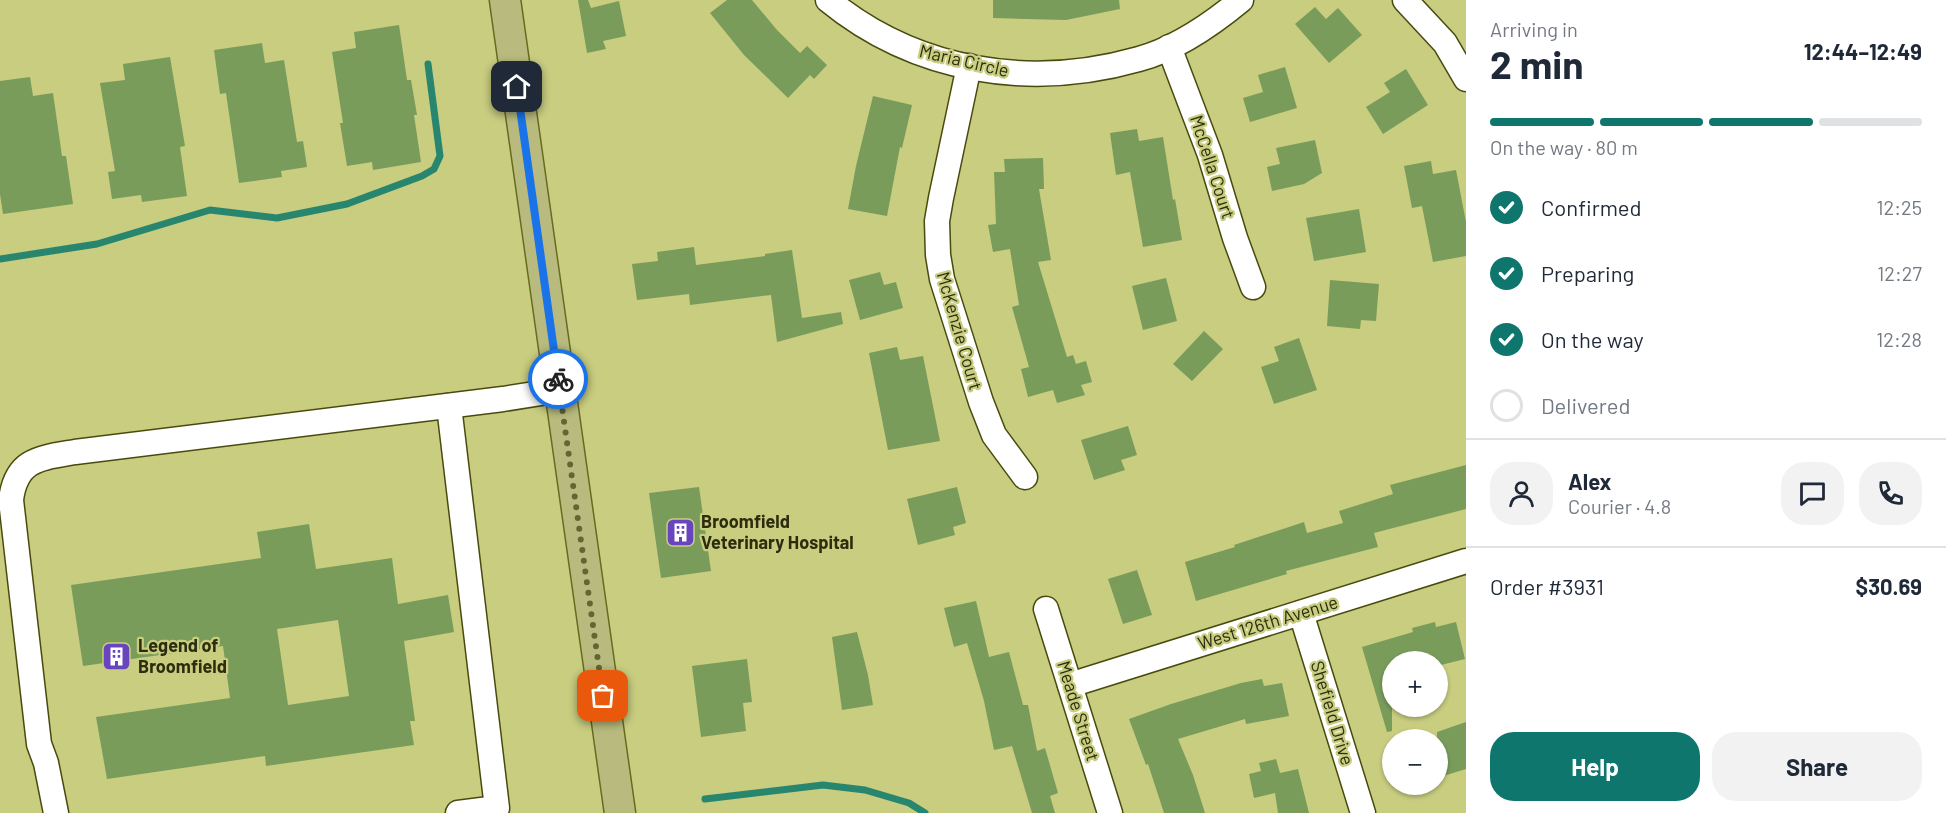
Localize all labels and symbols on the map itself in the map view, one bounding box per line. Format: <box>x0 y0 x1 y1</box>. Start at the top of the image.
street label: Maria Circle <box>917 39 1011 81</box>
pin <box>491 61 542 112</box>
street label: McCella Court <box>1186 112 1240 221</box>
street label: McKenzie Court <box>933 269 987 392</box>
courier <box>528 349 588 409</box>
place label: Broomfield Veterinary Hospital <box>701 510 854 553</box>
building icon: Broomfield Veterinary Hospital <box>664 516 696 548</box>
street label: West 126th Avenue <box>1195 590 1340 654</box>
place label: Legend of Broomfield <box>138 634 227 677</box>
building icon: Legend of Broomfield <box>101 640 133 672</box>
street label: Meade Street <box>1053 658 1105 764</box>
street label: Shefield Drive <box>1307 658 1359 768</box>
pin <box>577 670 628 721</box>

